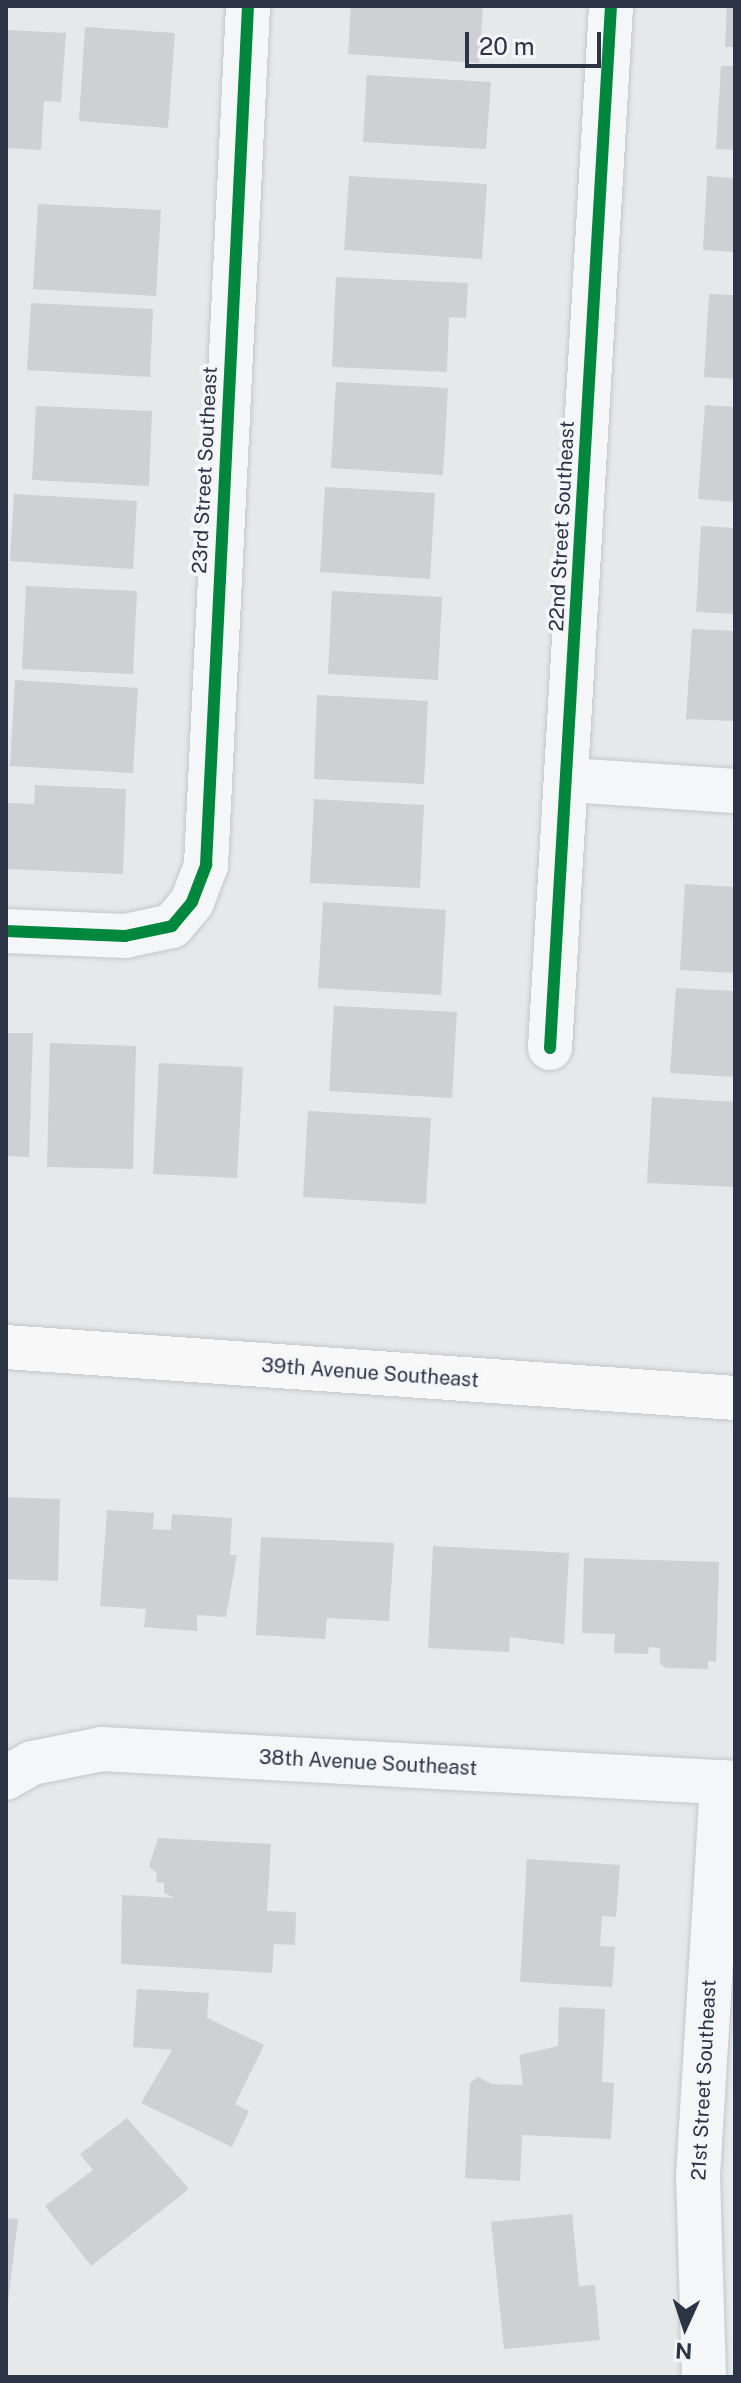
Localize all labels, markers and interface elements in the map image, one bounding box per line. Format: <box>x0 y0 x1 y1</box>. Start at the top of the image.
scale bar <box>469 16 605 66</box>
text: 20 m <box>479 32 535 60</box>
street label: 23rd Street Southeast <box>188 366 222 574</box>
street label: 22nd Street Southeast <box>544 420 580 632</box>
street label: 39th Avenue Southeast <box>260 1353 480 1393</box>
street label: 38th Avenue Southeast <box>258 1745 478 1781</box>
street label: 21st Street Southeast <box>687 1979 721 2181</box>
north arrow <box>645 2287 725 2367</box>
text: N <box>674 2338 693 2364</box>

